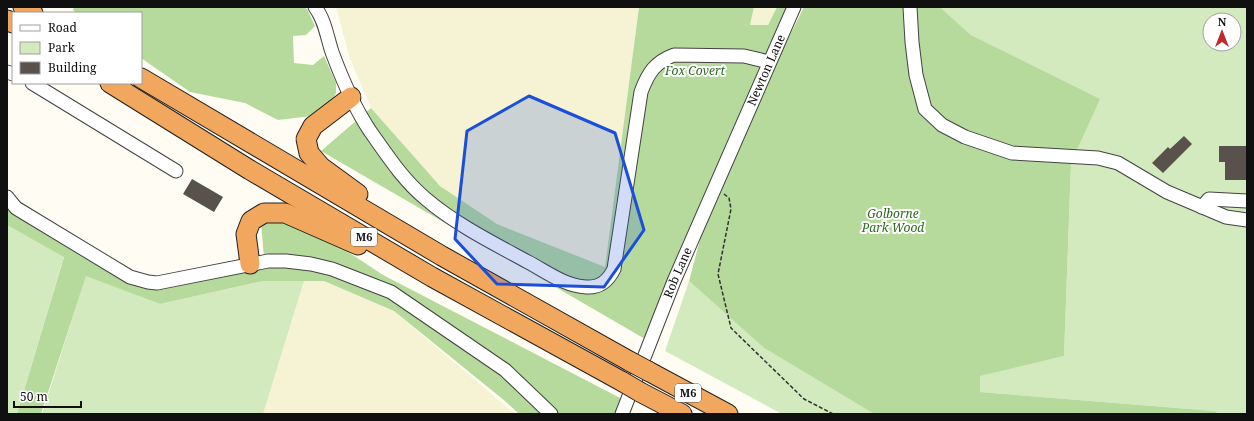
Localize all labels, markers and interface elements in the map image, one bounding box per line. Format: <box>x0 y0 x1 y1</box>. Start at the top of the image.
legend <box>12 12 142 84</box>
north arrow <box>1202 12 1242 52</box>
text: N <box>1218 14 1227 29</box>
text: Road <box>48 19 78 36</box>
street label: Newton Lane <box>743 32 789 108</box>
text: Park <box>48 39 76 56</box>
text: Building <box>48 59 97 76</box>
park label: Fox Covert <box>664 62 726 79</box>
park label: Golborne Park Wood <box>861 205 924 236</box>
road number: M6 <box>351 228 377 246</box>
street label: Rob Lane <box>659 244 696 300</box>
scale bar <box>14 383 81 409</box>
road number: M6 <box>675 384 701 402</box>
text: 50 m <box>20 388 48 405</box>

